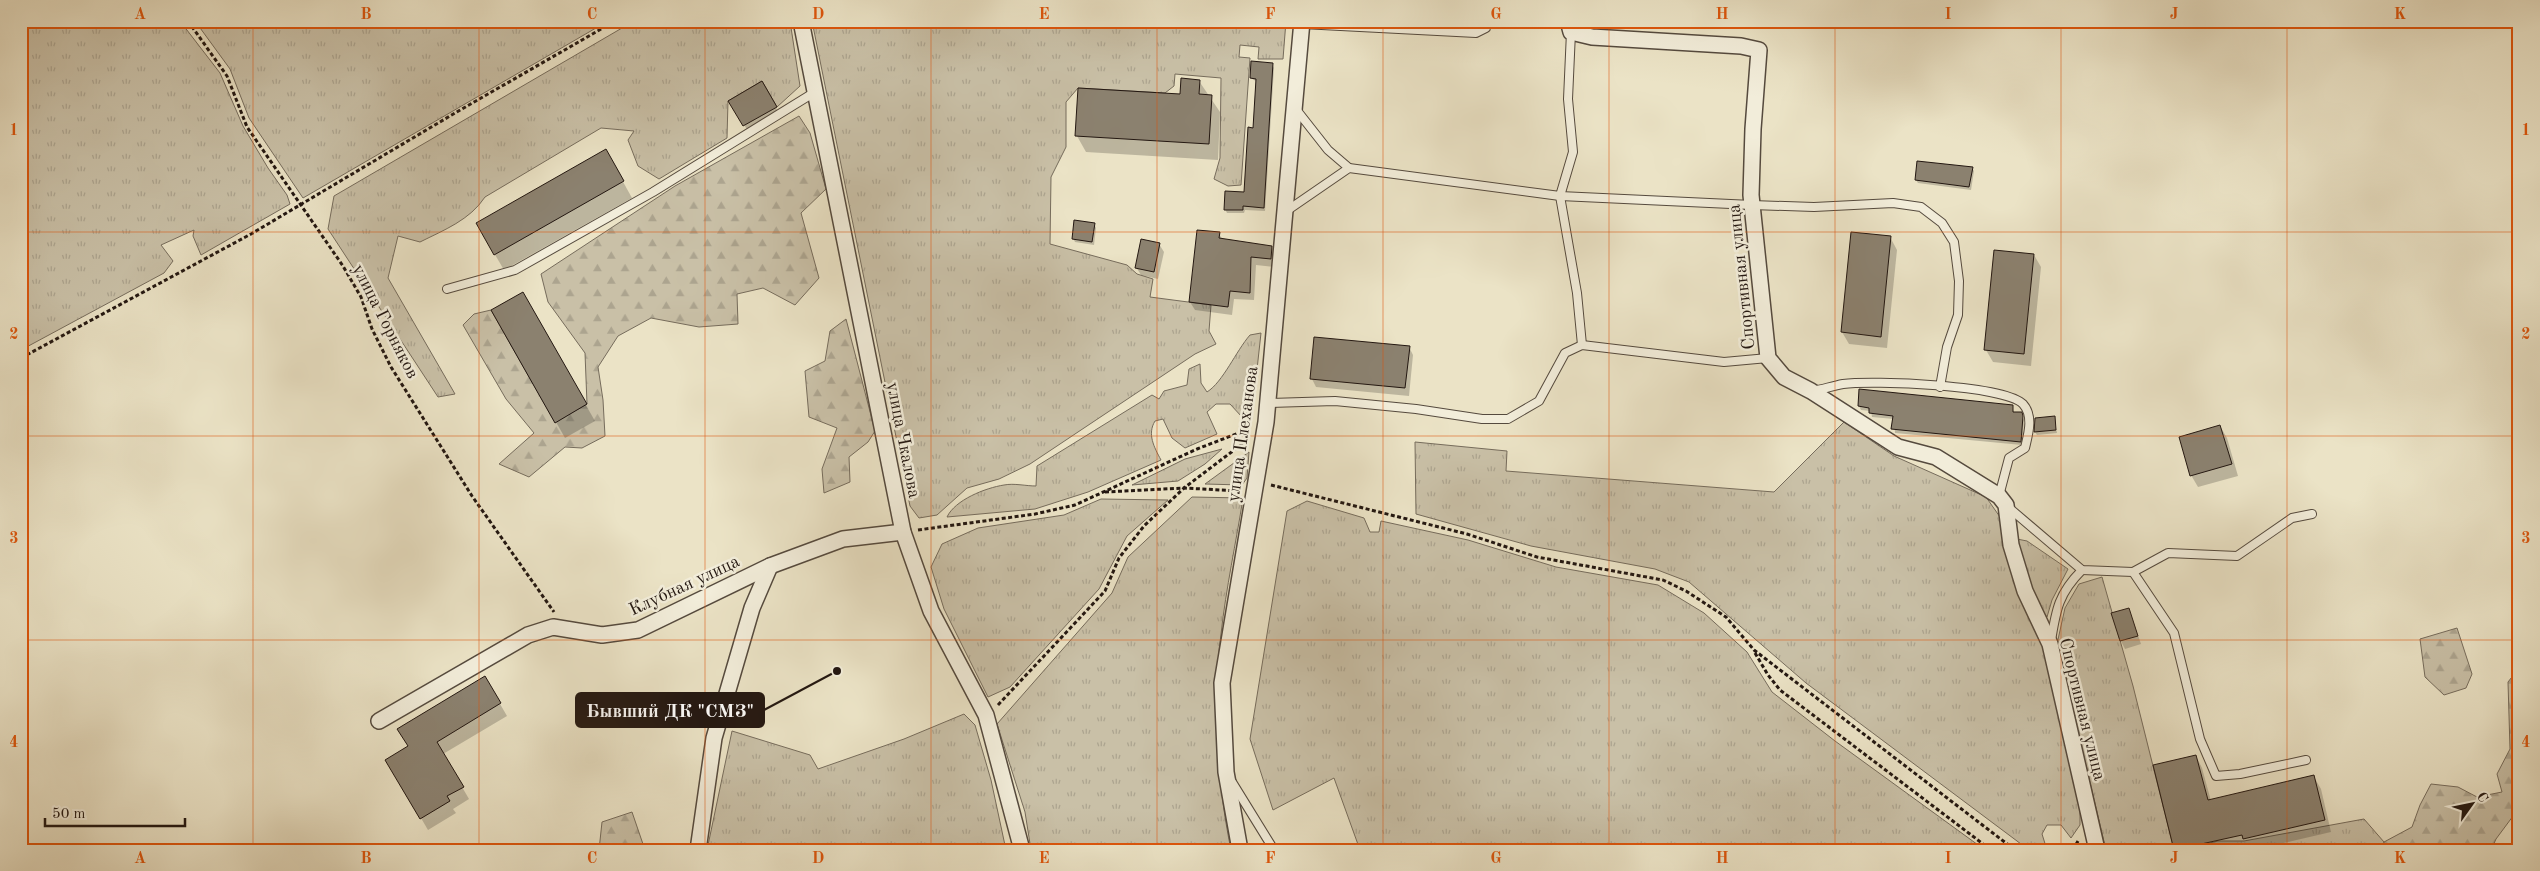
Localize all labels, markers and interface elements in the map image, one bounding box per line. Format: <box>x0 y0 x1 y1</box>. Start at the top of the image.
text: A <box>134 7 146 23</box>
text: B <box>360 7 372 23</box>
text: C <box>587 7 597 23</box>
text: D <box>812 7 824 23</box>
text: E <box>1038 7 1050 23</box>
text: F <box>1265 7 1276 23</box>
text: G <box>1490 7 1502 23</box>
text: H <box>1715 7 1729 23</box>
text: I <box>1944 7 1952 23</box>
text: J <box>2170 7 2179 23</box>
text: K <box>2394 7 2406 23</box>
text: 1 <box>9 123 19 139</box>
text: 1 <box>2521 123 2531 139</box>
street label: Спортивная улица <box>1725 203 1759 351</box>
street label: улица Горняков <box>349 261 422 381</box>
text: 2 <box>9 327 19 343</box>
text: 2 <box>2521 327 2531 343</box>
street label: улица Плеханова <box>1225 365 1261 503</box>
street label: улица Чкалова <box>883 381 923 500</box>
text: 3 <box>9 531 19 547</box>
text: 3 <box>2521 531 2531 547</box>
street label: Клубная улица <box>626 552 743 619</box>
street label: Спортивная улица <box>2056 636 2108 782</box>
callout: Бывший ДК "СМЗ" <box>576 693 764 727</box>
text: Бывший ДК "СМЗ" <box>586 703 754 722</box>
text: 4 <box>9 735 19 751</box>
text: 4 <box>2521 735 2531 751</box>
north arrow <box>2448 778 2498 828</box>
text: С <box>2474 790 2490 805</box>
scale bar <box>45 796 185 828</box>
text: 50 m <box>52 807 86 822</box>
text: A <box>134 851 146 867</box>
text: B <box>360 851 372 867</box>
text: C <box>587 851 597 867</box>
text: D <box>812 851 824 867</box>
text: E <box>1038 851 1050 867</box>
text: F <box>1265 851 1276 867</box>
text: G <box>1490 851 1502 867</box>
text: H <box>1715 851 1729 867</box>
text: I <box>1944 851 1952 867</box>
text: J <box>2170 851 2179 867</box>
text: K <box>2394 851 2406 867</box>

